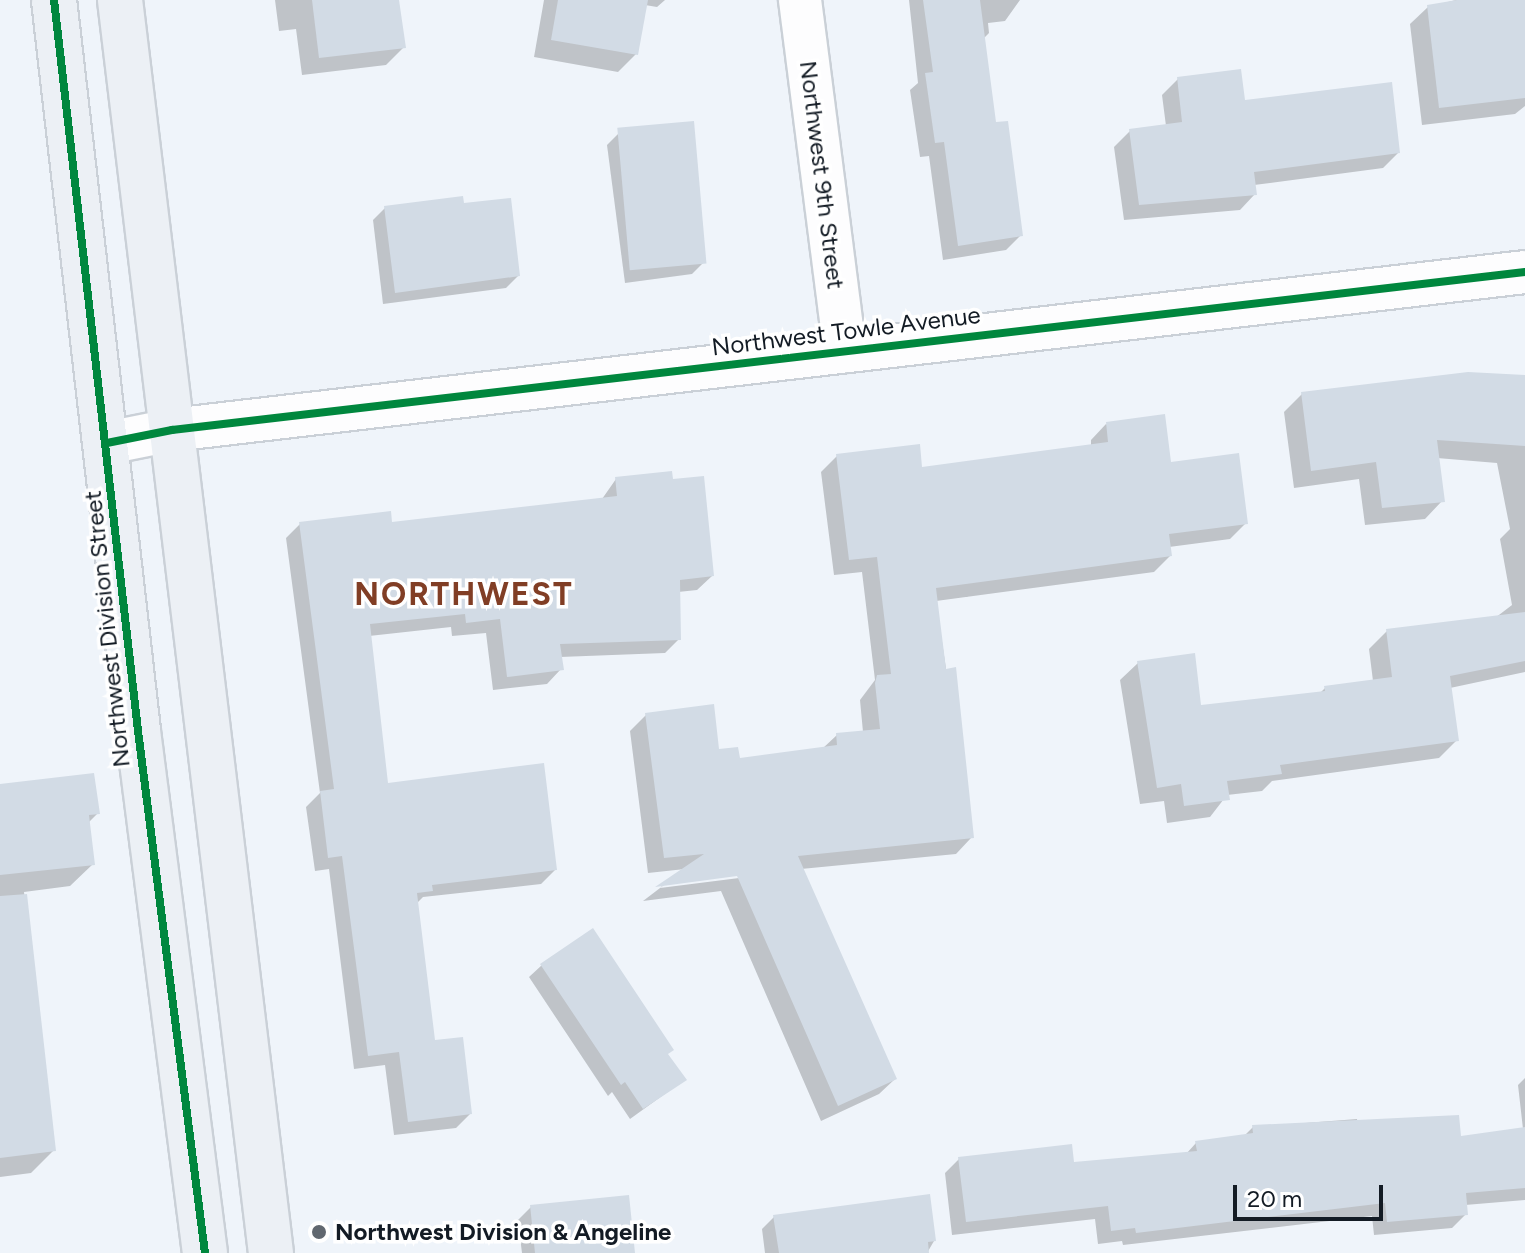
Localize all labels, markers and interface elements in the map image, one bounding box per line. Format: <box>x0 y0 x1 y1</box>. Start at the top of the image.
street label: Northwest 9th Street <box>794 59 850 291</box>
street label: Northwest Towle Avenue <box>710 300 982 362</box>
street label: Northwest Division Street <box>78 489 136 769</box>
district label: NORTHWEST <box>354 575 574 613</box>
scale bar <box>1237 1169 1387 1219</box>
text: 20 m <box>1247 1184 1302 1213</box>
place label: Northwest Division & Angeline <box>335 1218 671 1246</box>
marker: Northwest Division & Angeline <box>310 1223 328 1241</box>

